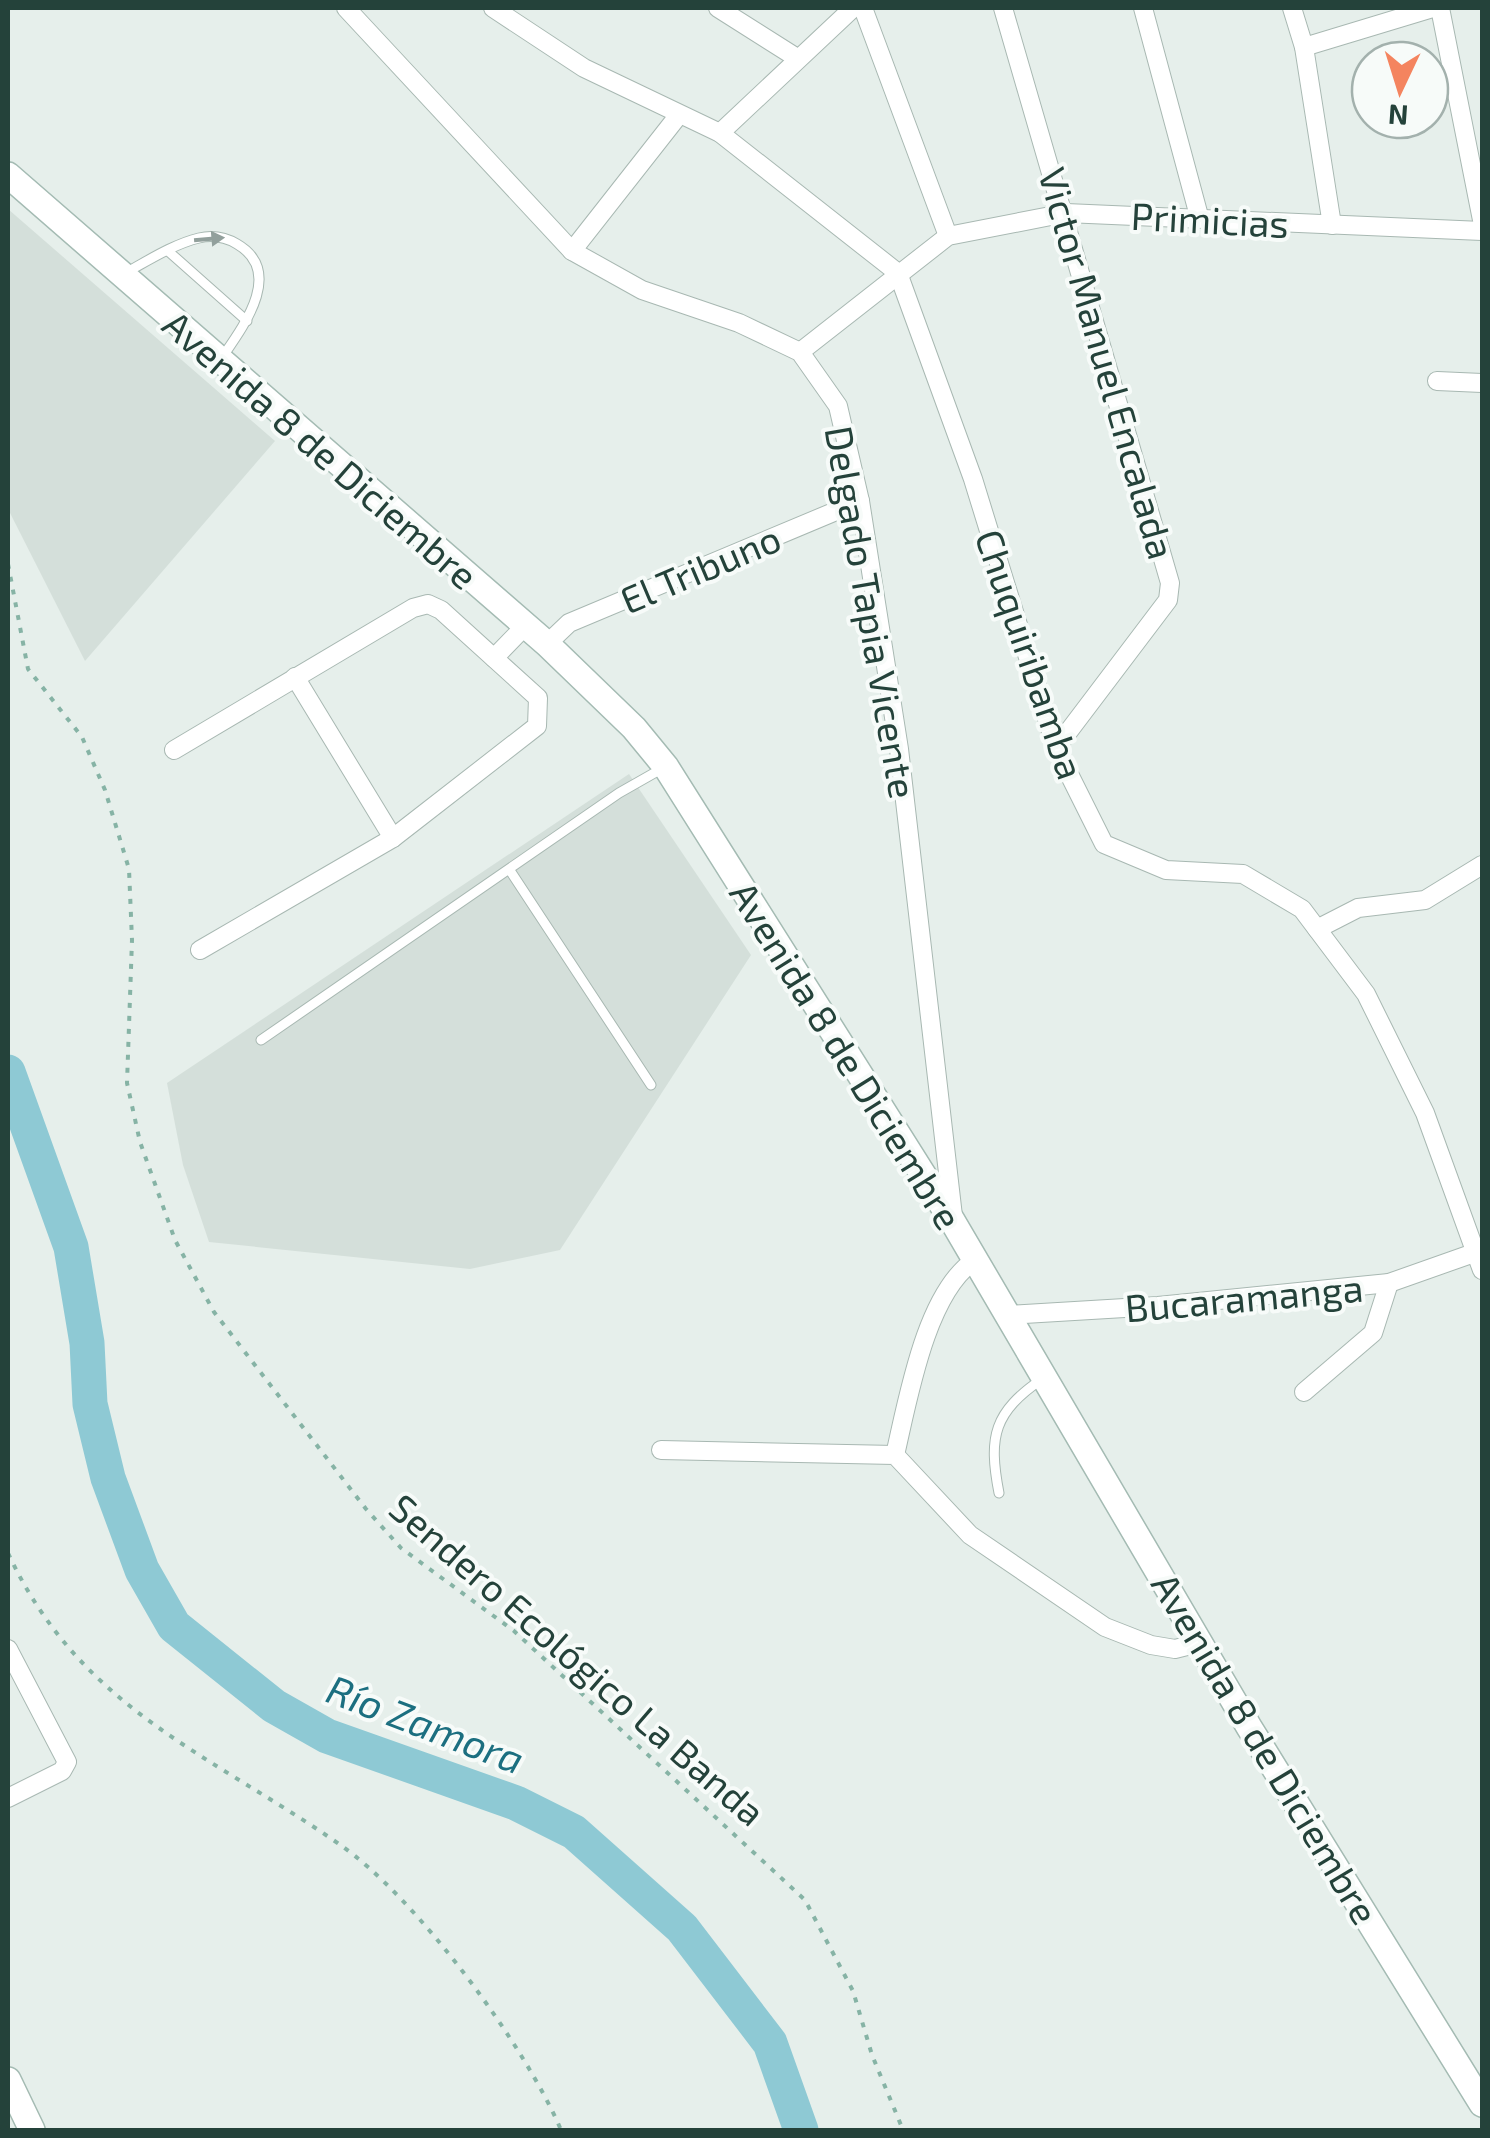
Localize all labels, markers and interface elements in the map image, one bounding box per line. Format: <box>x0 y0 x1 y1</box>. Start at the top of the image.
north arrow <box>1350 40 1450 140</box>
text: N <box>1387 98 1409 134</box>
street label: Victor Manuel Encalada <box>1030 162 1186 564</box>
street label: Primicias <box>1130 192 1290 246</box>
one-way arrow <box>194 231 225 247</box>
street label: Avenida 8 de Diciembre <box>155 300 487 598</box>
street label: Delgado Tapia Vicente <box>817 422 927 802</box>
street label: El Tribuno <box>613 514 787 622</box>
street label: Chuquiribamba <box>967 523 1095 785</box>
street label: Avenida 8 de Diciembre <box>721 873 973 1237</box>
street label: Bucaramanga <box>1123 1264 1365 1330</box>
street label: Sendero Ecológico La Banda <box>381 1484 775 1834</box>
street label: Avenida 8 de Diciembre <box>1143 1564 1389 1932</box>
water label: Río Zamora <box>321 1663 531 1783</box>

